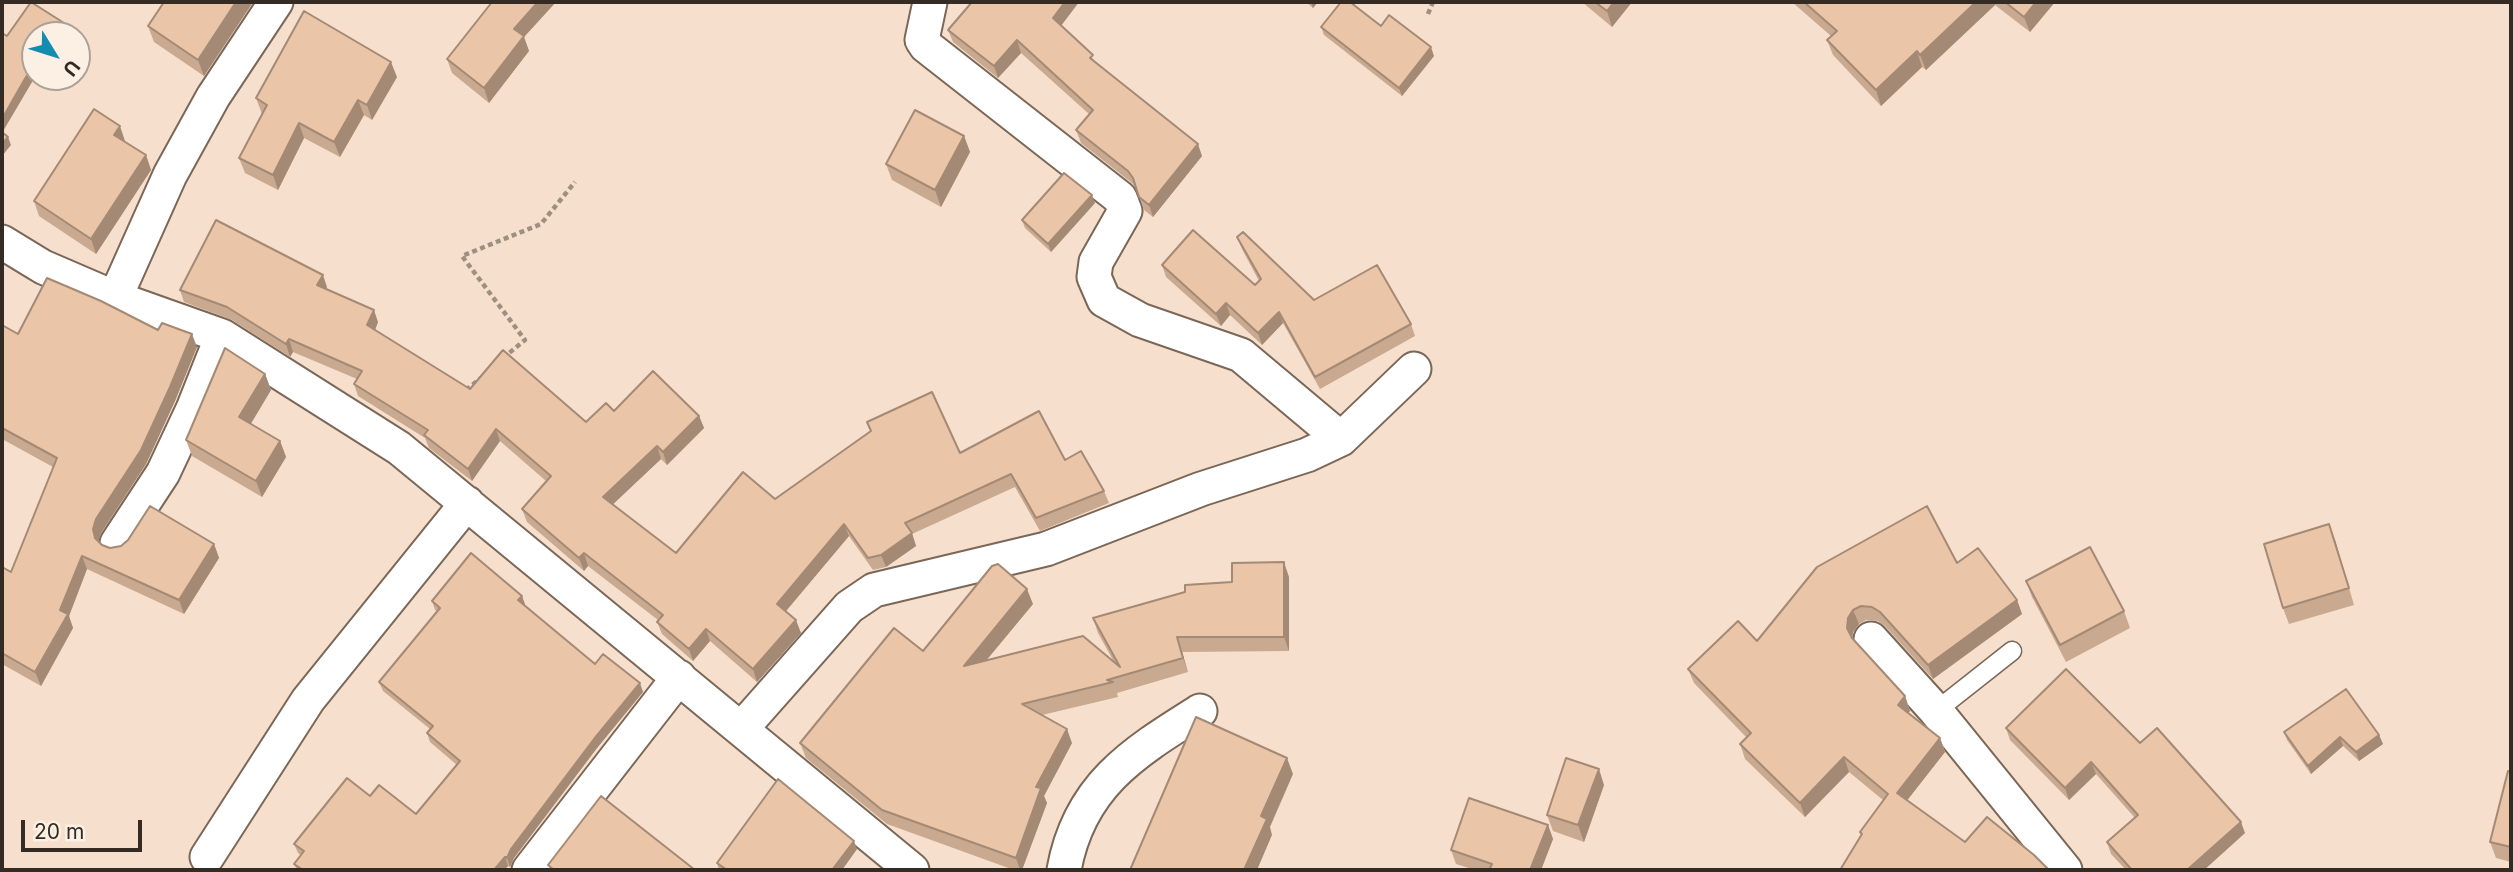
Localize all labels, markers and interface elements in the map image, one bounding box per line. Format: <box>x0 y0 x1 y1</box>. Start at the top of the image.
north arrow <box>21 21 91 91</box>
text: U <box>58 55 85 81</box>
scale bar <box>24 806 145 850</box>
text: 20 m <box>34 819 84 844</box>

